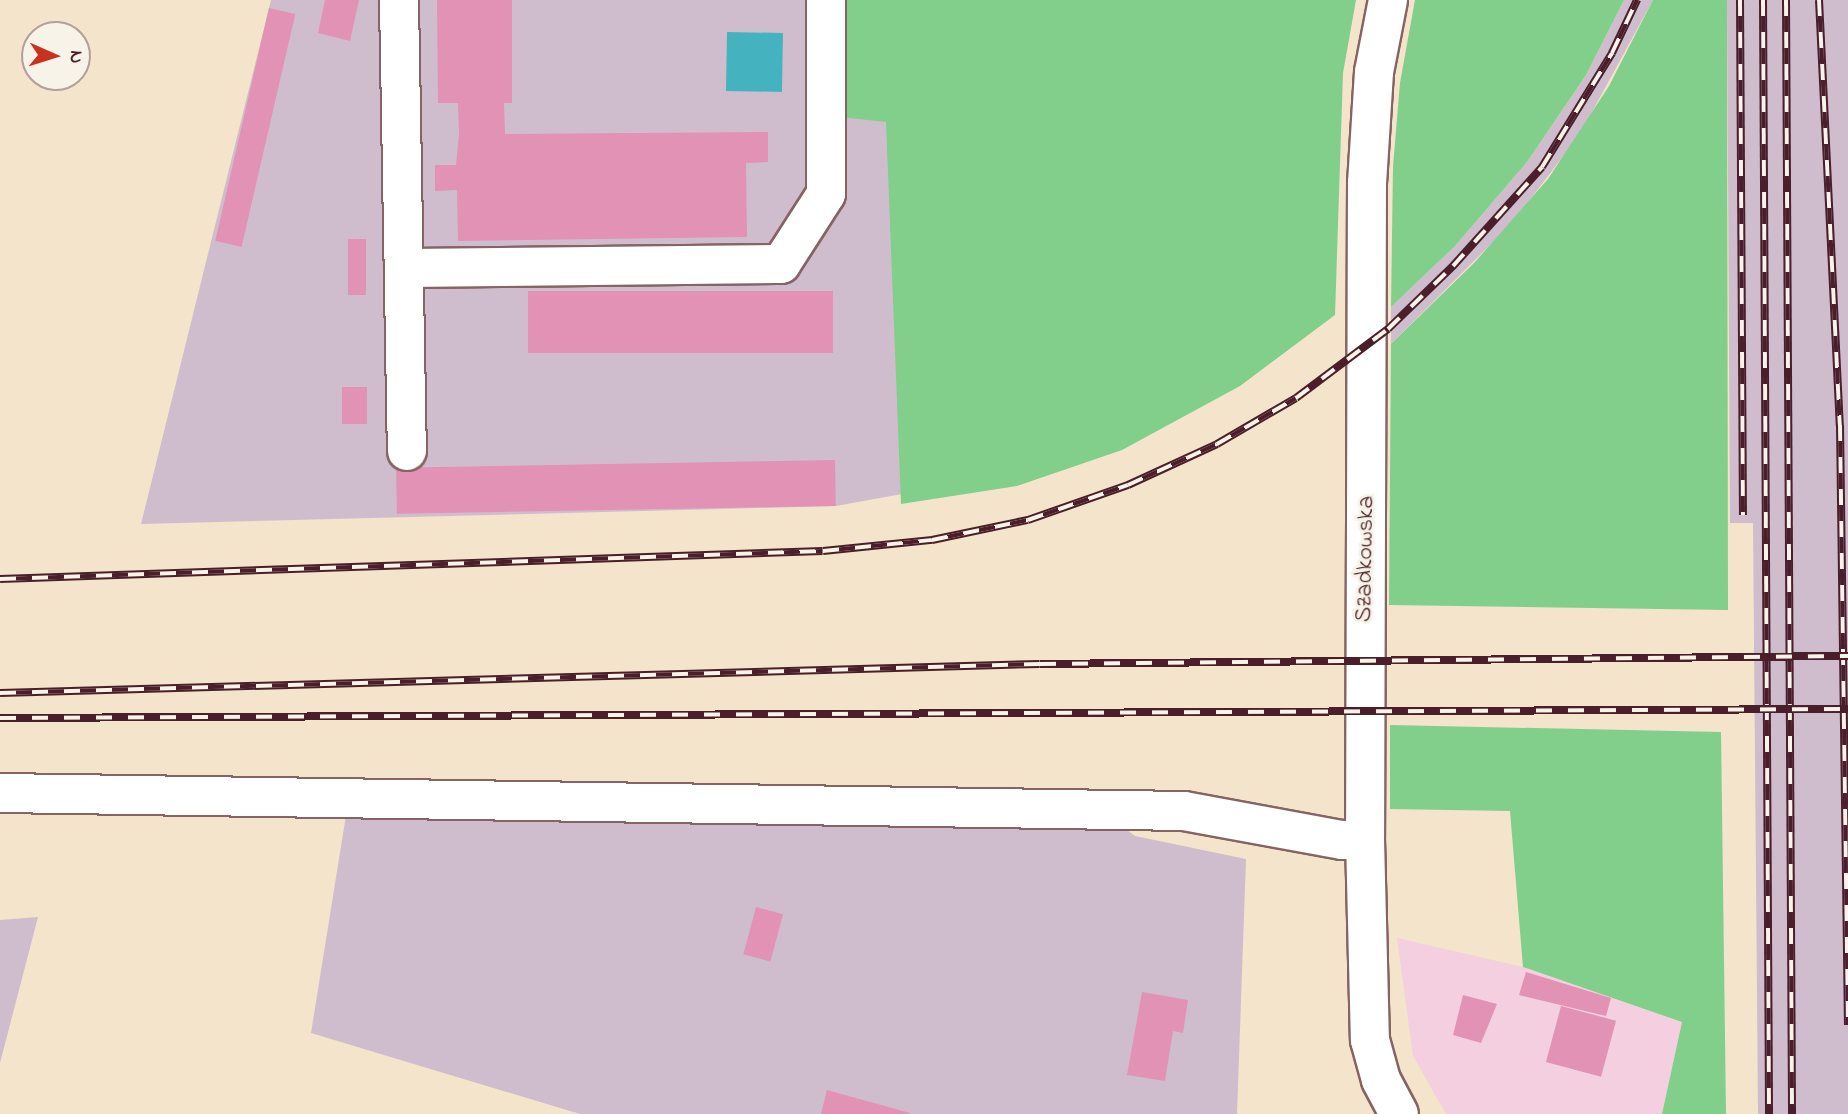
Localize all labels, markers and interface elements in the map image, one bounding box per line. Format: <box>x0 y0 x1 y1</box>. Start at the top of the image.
north arrow <box>21 21 91 91</box>
text: N <box>62 50 89 64</box>
street label: Szadkowska <box>1350 496 1382 622</box>

